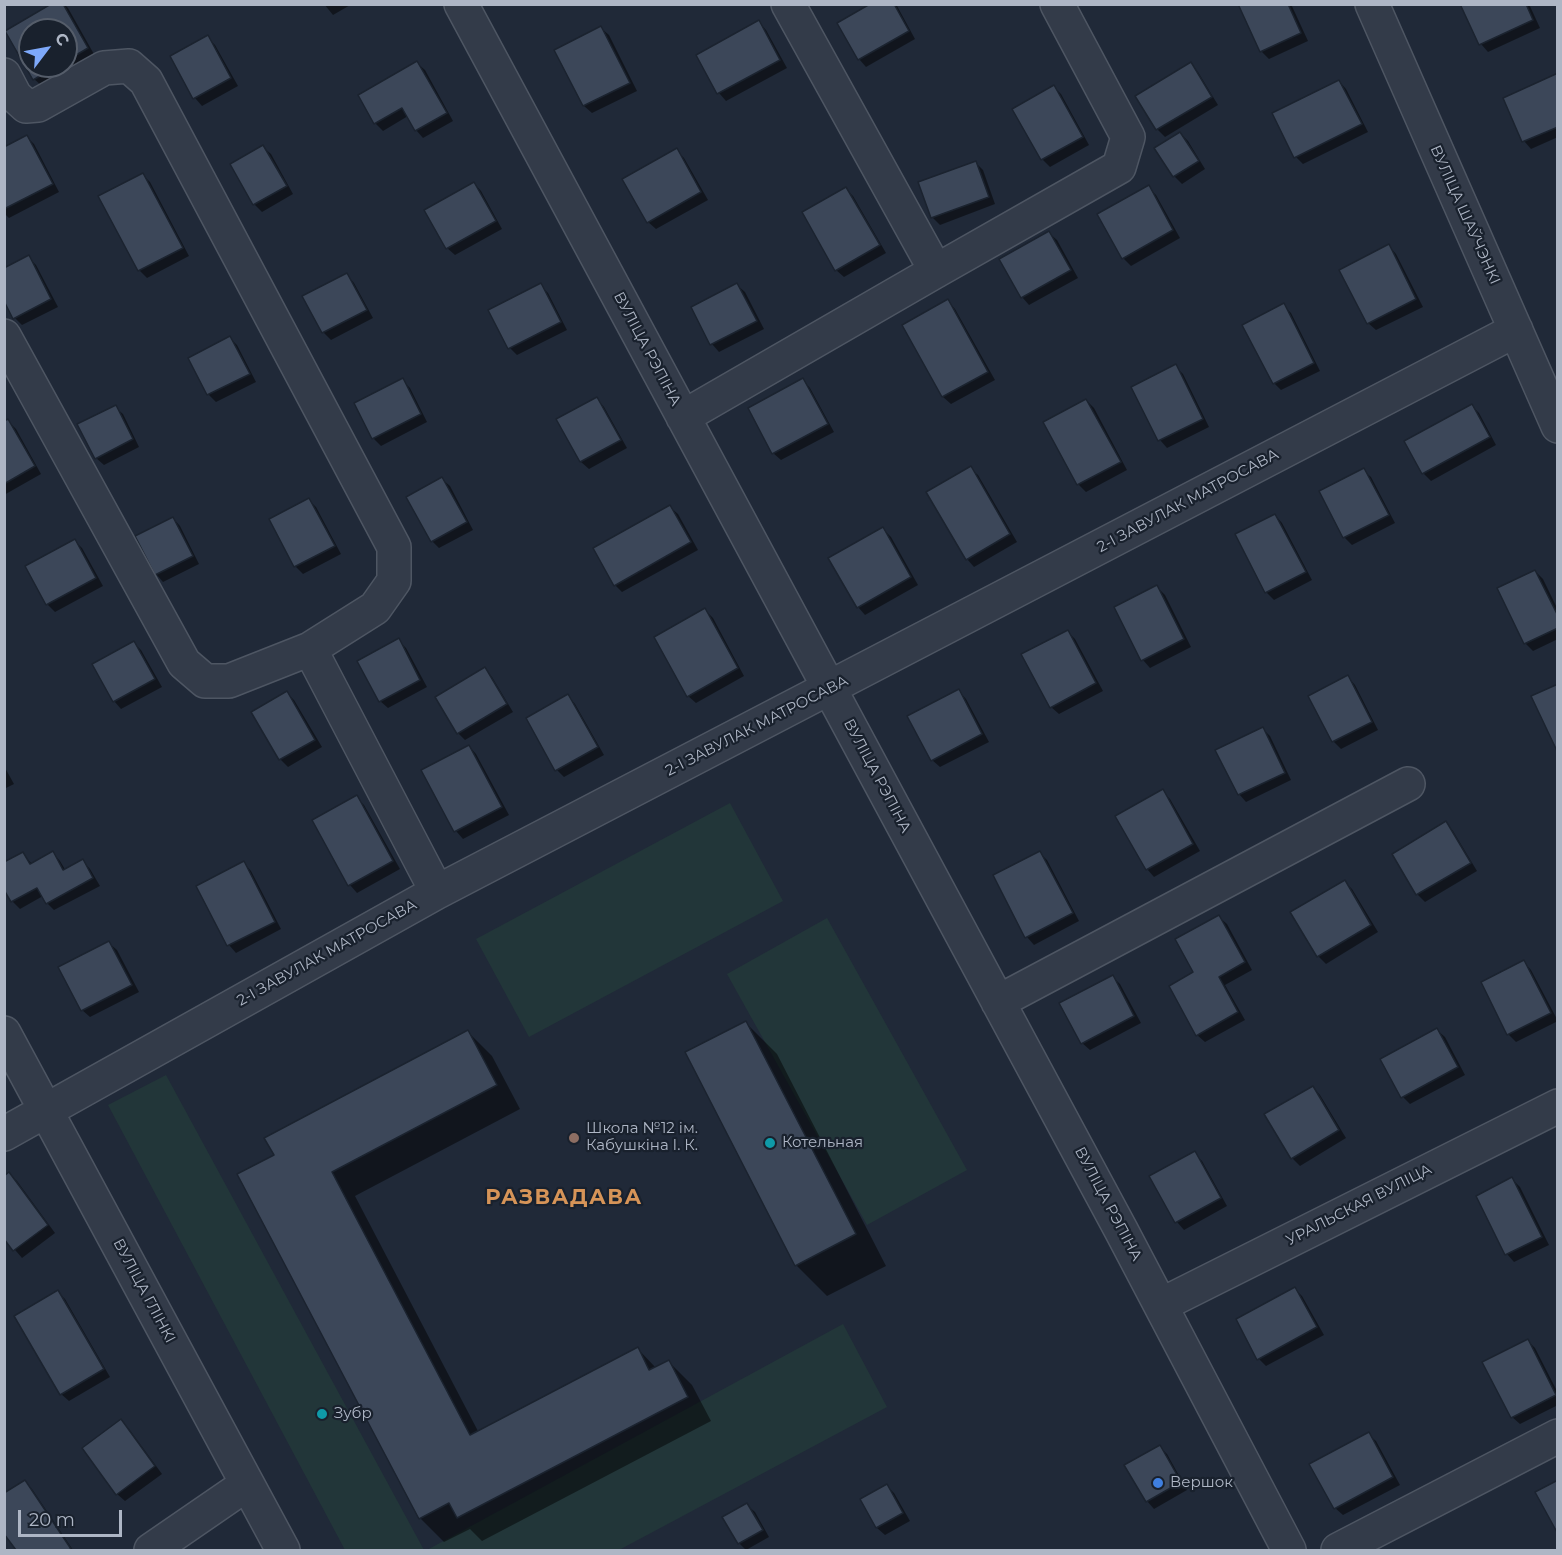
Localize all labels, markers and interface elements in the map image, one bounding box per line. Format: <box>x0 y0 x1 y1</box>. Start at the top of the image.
north arrow <box>18 18 78 78</box>
text: С <box>51 29 73 49</box>
street label: ВУЛІЦА ШАЎЧЭНКІ <box>1426 143 1504 287</box>
street label: ВУЛІЦА РЭПІНА <box>609 289 685 409</box>
street label: 2-І ЗАВУЛАК МАТРОСАВА <box>1094 445 1282 557</box>
street label: 2-І ЗАВУЛАК МАТРОСАВА <box>663 672 851 780</box>
street label: ВУЛІЦА РЭПІНА <box>839 716 915 836</box>
street label: 2-І ЗАВУЛАК МАТРОСАВА <box>234 896 420 1010</box>
place label: Школа №12 ім. Кабушкіна І. К. <box>586 1120 698 1155</box>
marker: Школа №12 ім. Кабушкіна І. К. <box>567 1131 581 1145</box>
place label: Котельная <box>782 1134 863 1152</box>
marker: Котельная <box>763 1136 777 1150</box>
street label: ВУЛІЦА РЭПІНА <box>1070 1144 1146 1264</box>
street label: УРАЛЬСКАЯ ВУЛІЦА <box>1283 1160 1435 1250</box>
district label: РАЗВАДАВА <box>485 1185 643 1211</box>
street label: ВУЛІЦА ГЛІНКІ <box>109 1236 179 1346</box>
place label: Зубр <box>334 1405 372 1423</box>
marker: Зубр <box>315 1407 329 1421</box>
place label: Вершок <box>1170 1474 1233 1492</box>
marker: Вершок <box>1151 1476 1165 1490</box>
scale bar <box>21 1498 124 1536</box>
text: 20 m <box>29 1509 75 1531</box>

